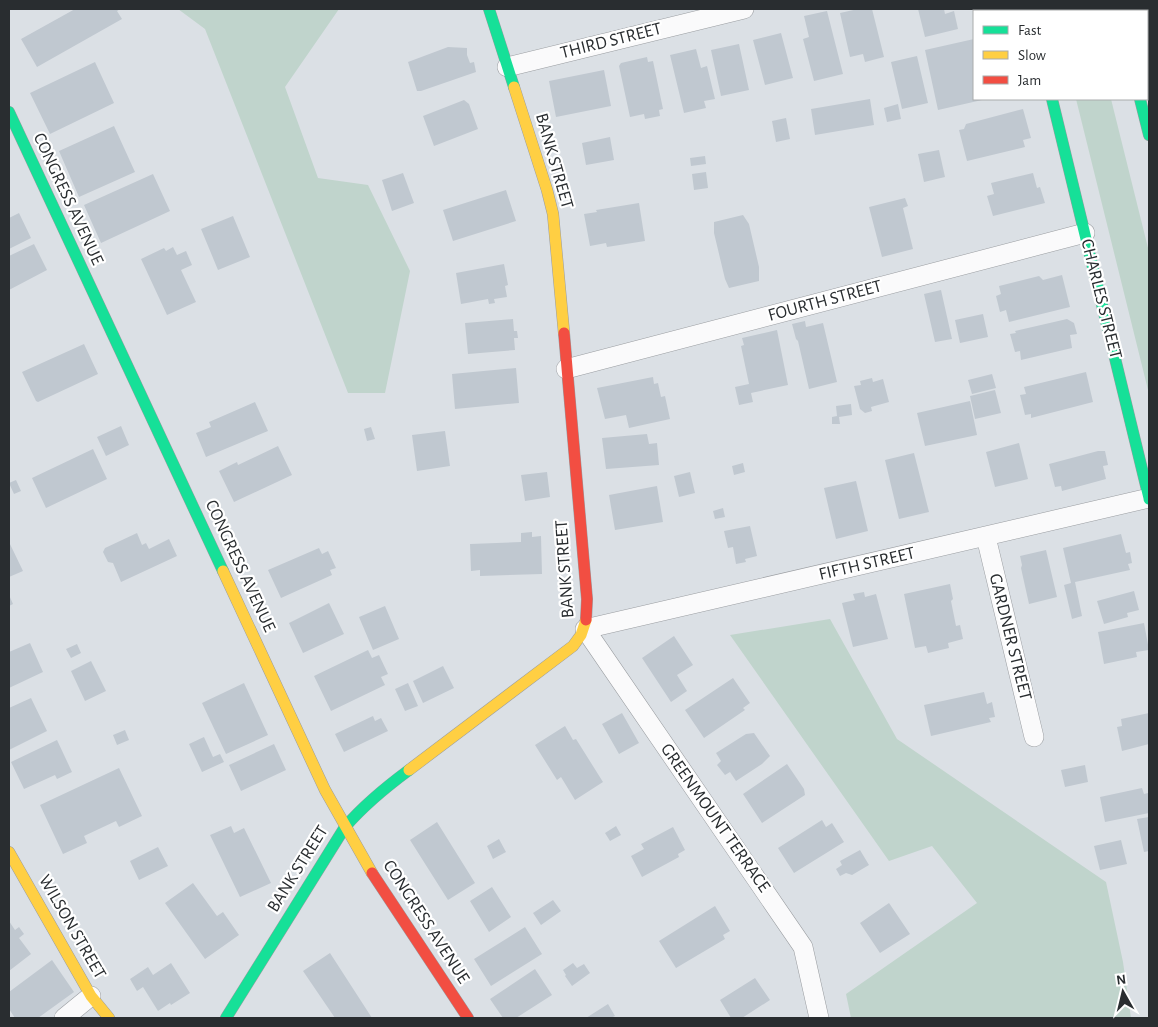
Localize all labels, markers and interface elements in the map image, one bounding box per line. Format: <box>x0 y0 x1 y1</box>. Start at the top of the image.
legend <box>973 10 1148 100</box>
street label: THIRD STREET <box>558 20 664 62</box>
text: Fast <box>1018 23 1042 38</box>
text: Slow <box>1018 48 1046 63</box>
text: Jam <box>1018 73 1041 88</box>
street label: BANK STREET <box>532 111 576 211</box>
street label: CONGRESS AVENUE <box>30 130 107 268</box>
street label: CHARLES STREET <box>1077 237 1125 361</box>
street label: FOURTH STREET <box>766 277 884 325</box>
street label: CONGRESS AVENUE <box>202 497 279 635</box>
street label: BANK STREET <box>553 519 577 619</box>
street label: FIFTH STREET <box>817 544 917 584</box>
street label: GARDNER STREET <box>986 572 1034 702</box>
street label: GREENMOUNT TERRACE <box>657 740 773 896</box>
street label: BANK STREET <box>264 822 332 915</box>
street label: CONGRESS AVENUE <box>379 857 473 987</box>
street label: WILSON STREET <box>35 872 109 982</box>
north arrow <box>1098 967 1148 1017</box>
text: N <box>1116 973 1127 988</box>

